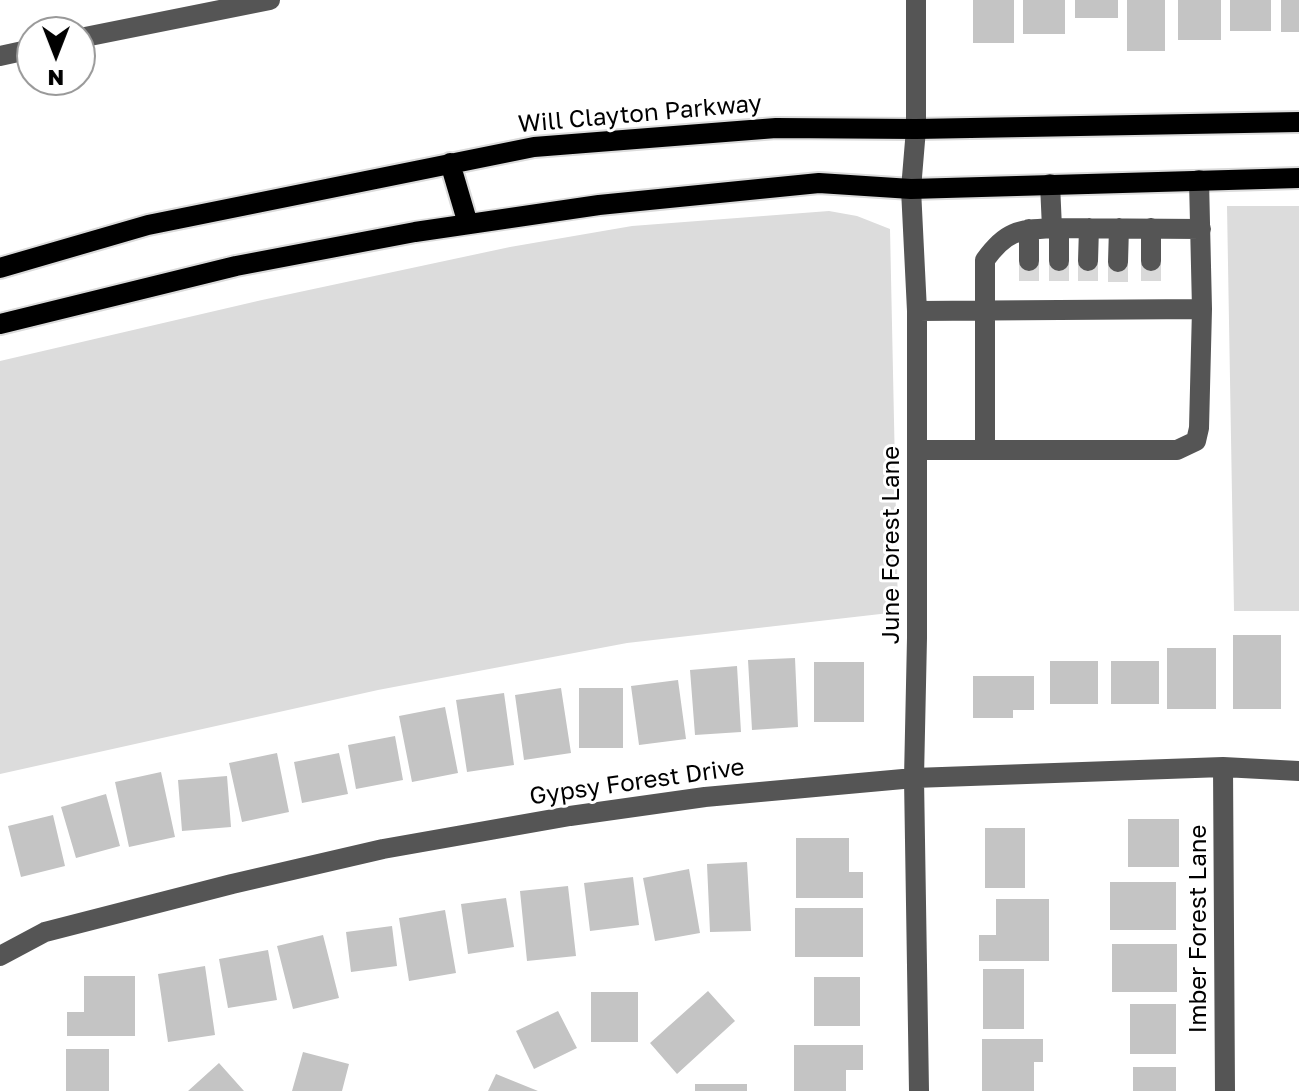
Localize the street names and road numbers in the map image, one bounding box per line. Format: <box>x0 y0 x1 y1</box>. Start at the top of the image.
street label: Will Clayton Parkway <box>517 89 763 139</box>
street label: June Forest Lane <box>877 446 905 644</box>
street label: Gypsy Forest Drive <box>528 753 746 811</box>
street label: Imber Forest Lane <box>1184 825 1212 1033</box>

